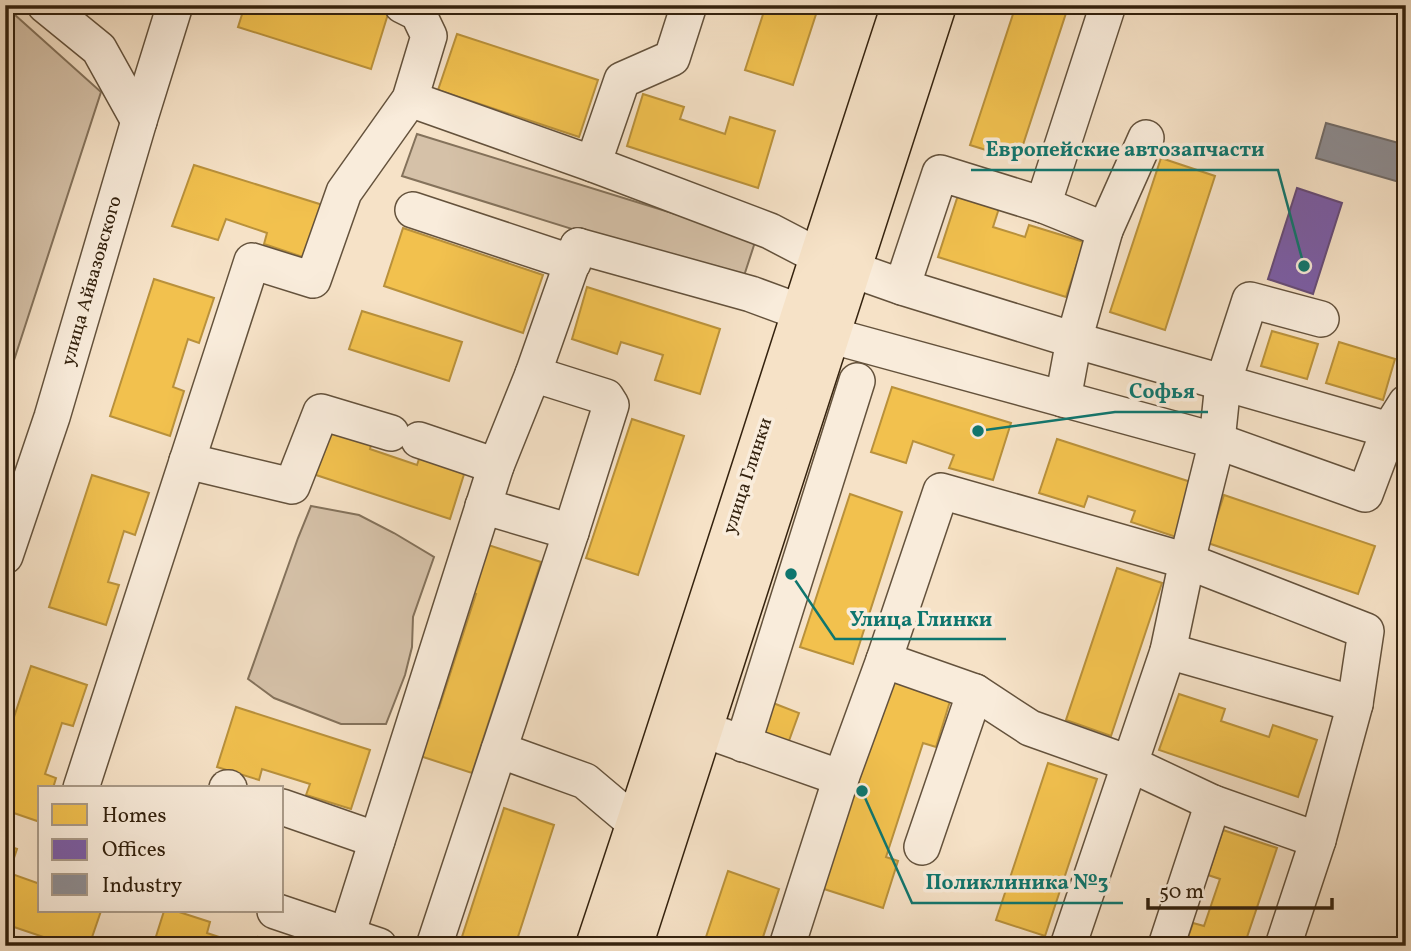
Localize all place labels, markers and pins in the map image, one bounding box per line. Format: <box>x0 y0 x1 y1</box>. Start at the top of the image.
callout: Европейские автозапчасти <box>971 128 1278 170</box>
callout: Софья <box>1115 370 1208 412</box>
callout: Улица Глинки <box>835 597 1006 639</box>
callout: Поликлиника №3 <box>912 861 1123 903</box>

